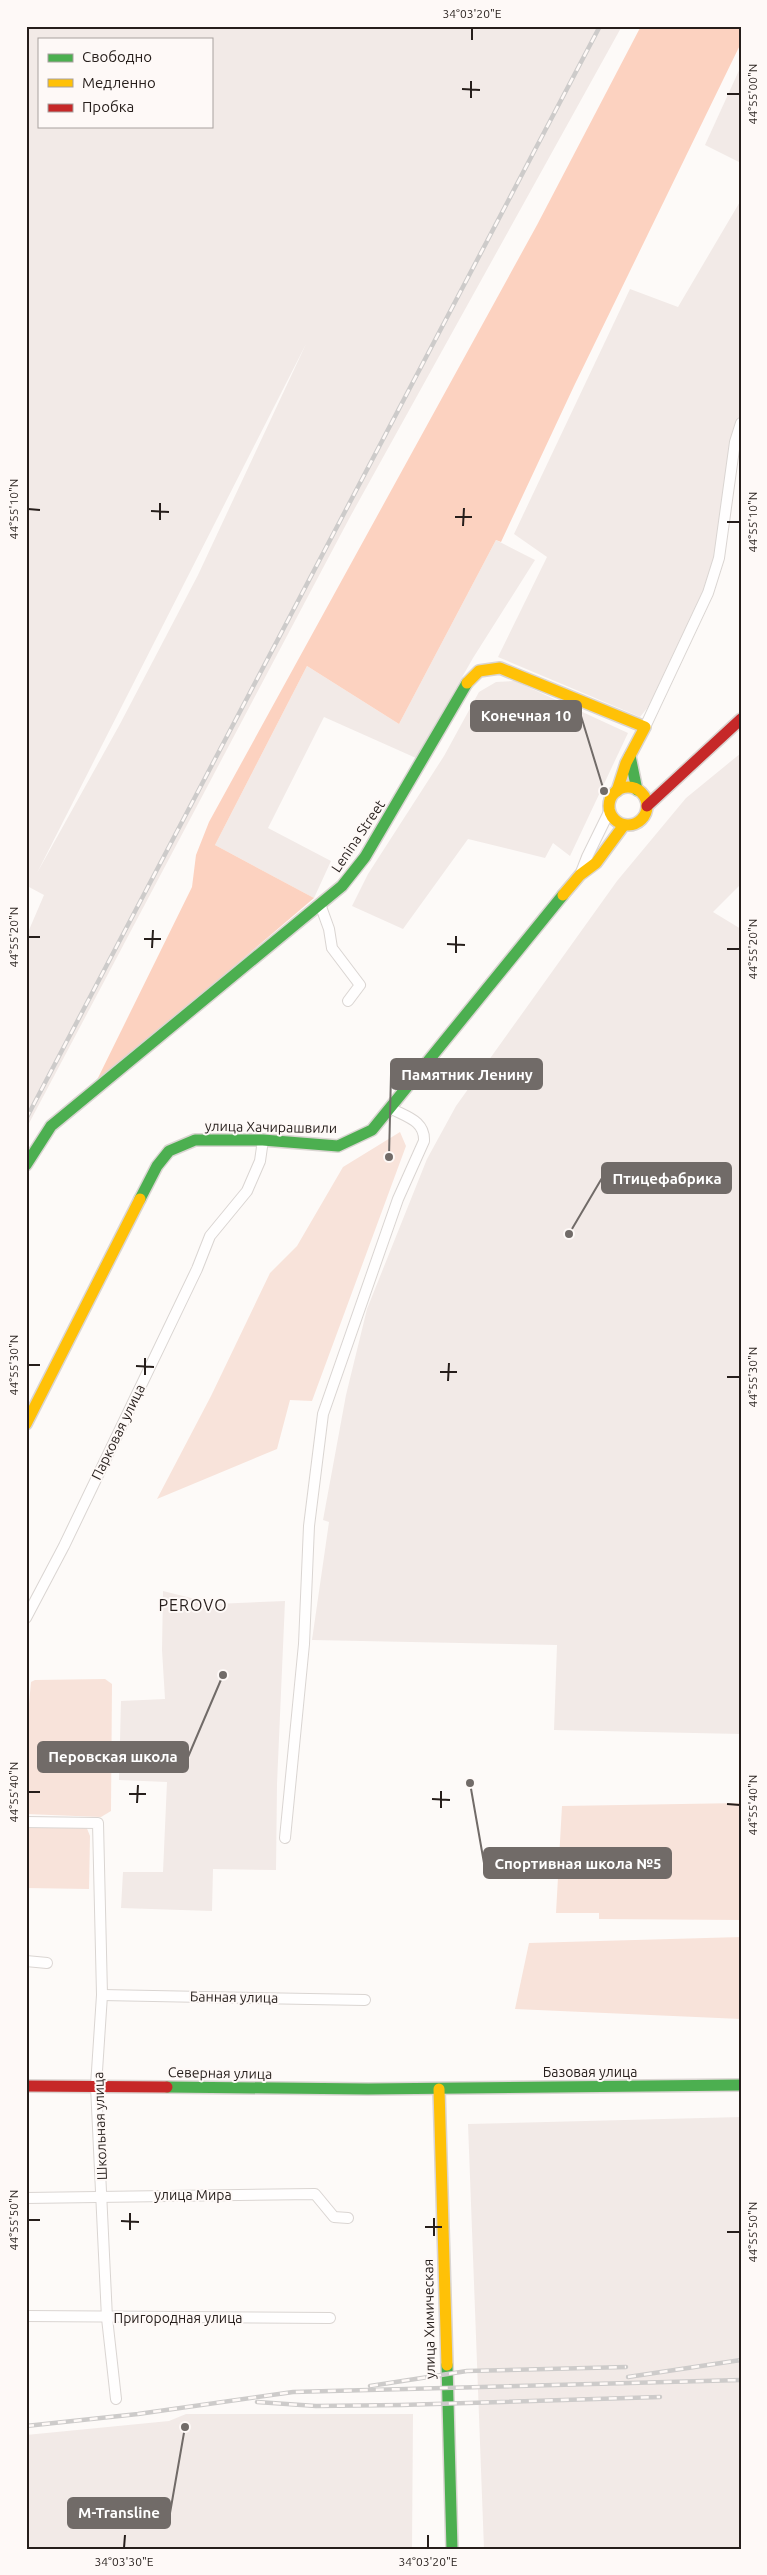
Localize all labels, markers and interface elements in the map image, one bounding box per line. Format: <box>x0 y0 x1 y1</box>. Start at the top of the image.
text: 34°03'20"E <box>443 7 502 20</box>
legend <box>38 38 212 128</box>
text: Свободно <box>82 48 152 65</box>
text: 44°55'00"N <box>746 64 759 124</box>
text: Медленно <box>82 74 156 91</box>
text: Пробка <box>82 98 134 115</box>
text: 44°55'10"N <box>7 479 20 539</box>
text: 44°55'10"N <box>746 492 759 552</box>
callout: Конечная 10 <box>471 701 581 731</box>
text: Конечная 10 <box>481 707 571 724</box>
street label: Lenina Street <box>328 796 388 875</box>
text: 44°55'20"N <box>7 907 20 967</box>
text: 44°55'20"N <box>746 919 759 979</box>
callout: Памятник Ленину <box>391 1059 542 1089</box>
text: Памятник Ленину <box>401 1066 533 1083</box>
street label: улица Хачирашвили <box>205 1118 337 1136</box>
callout: Птицефабрика <box>602 1163 731 1193</box>
text: Птицефабрика <box>612 1170 722 1187</box>
text: 44°55'30"N <box>7 1335 20 1395</box>
text: 44°55'30"N <box>746 1347 759 1407</box>
street label: Парковая улица <box>88 1382 148 1482</box>
district label: PEROVO <box>158 1596 228 1614</box>
callout: Перовская школа <box>38 1742 188 1772</box>
text: Перовская школа <box>48 1748 178 1765</box>
text: 44°55'40"N <box>7 1762 20 1822</box>
text: 44°55'40"N <box>746 1775 759 1835</box>
callout: Спортивная школа №5 <box>484 1848 671 1878</box>
text: Спортивная школа №5 <box>494 1855 662 1872</box>
street label: Банная улица <box>190 1988 278 2006</box>
street label: Северная улица <box>168 2064 272 2082</box>
street label: Базовая улица <box>543 2064 637 2080</box>
street label: Школьная улица <box>90 2071 110 2181</box>
street label: улица Мира <box>154 2187 232 2203</box>
text: 44°55'50"N <box>7 2190 20 2250</box>
text: 44°55'50"N <box>746 2202 759 2262</box>
street label: улица Химическая <box>420 2259 438 2379</box>
street label: Пригородная улица <box>114 2310 242 2326</box>
callout: M-Transline <box>68 2498 170 2528</box>
text: M-Transline <box>78 2504 160 2521</box>
text: 34°03'30"E <box>95 2555 154 2568</box>
text: 34°03'20"E <box>399 2555 458 2568</box>

